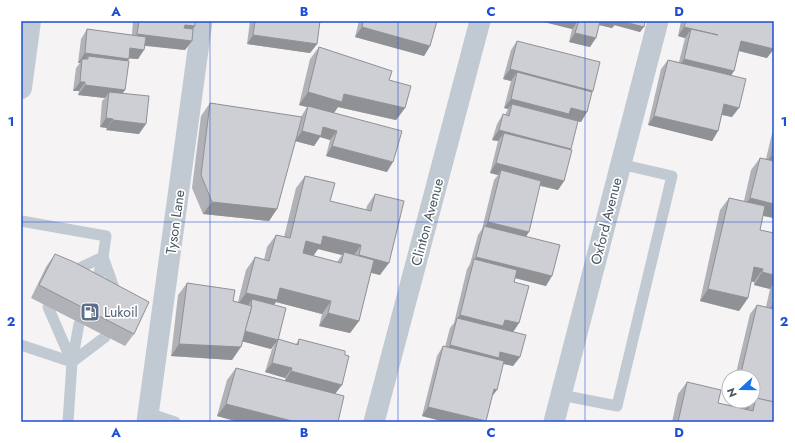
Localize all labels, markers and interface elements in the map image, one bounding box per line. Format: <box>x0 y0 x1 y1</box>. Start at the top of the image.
text: A <box>110 2 121 21</box>
text: B <box>300 2 309 21</box>
text: C <box>486 2 496 21</box>
text: D <box>674 2 684 21</box>
text: 1 <box>8 112 14 131</box>
text: 1 <box>781 112 787 131</box>
street label: Oxford Avenue <box>586 175 626 267</box>
street label: Clinton Avenue <box>406 176 448 268</box>
street label: Tyson Lane <box>161 189 189 255</box>
fuel station icon: Lukoil <box>79 301 101 323</box>
place label: Lukoil <box>104 302 138 322</box>
text: 2 <box>7 312 15 331</box>
text: 2 <box>780 312 788 331</box>
north arrow <box>721 369 761 409</box>
text: N <box>723 386 741 400</box>
text: A <box>110 423 121 442</box>
text: B <box>300 423 309 442</box>
text: C <box>486 423 496 442</box>
text: D <box>674 423 684 442</box>

